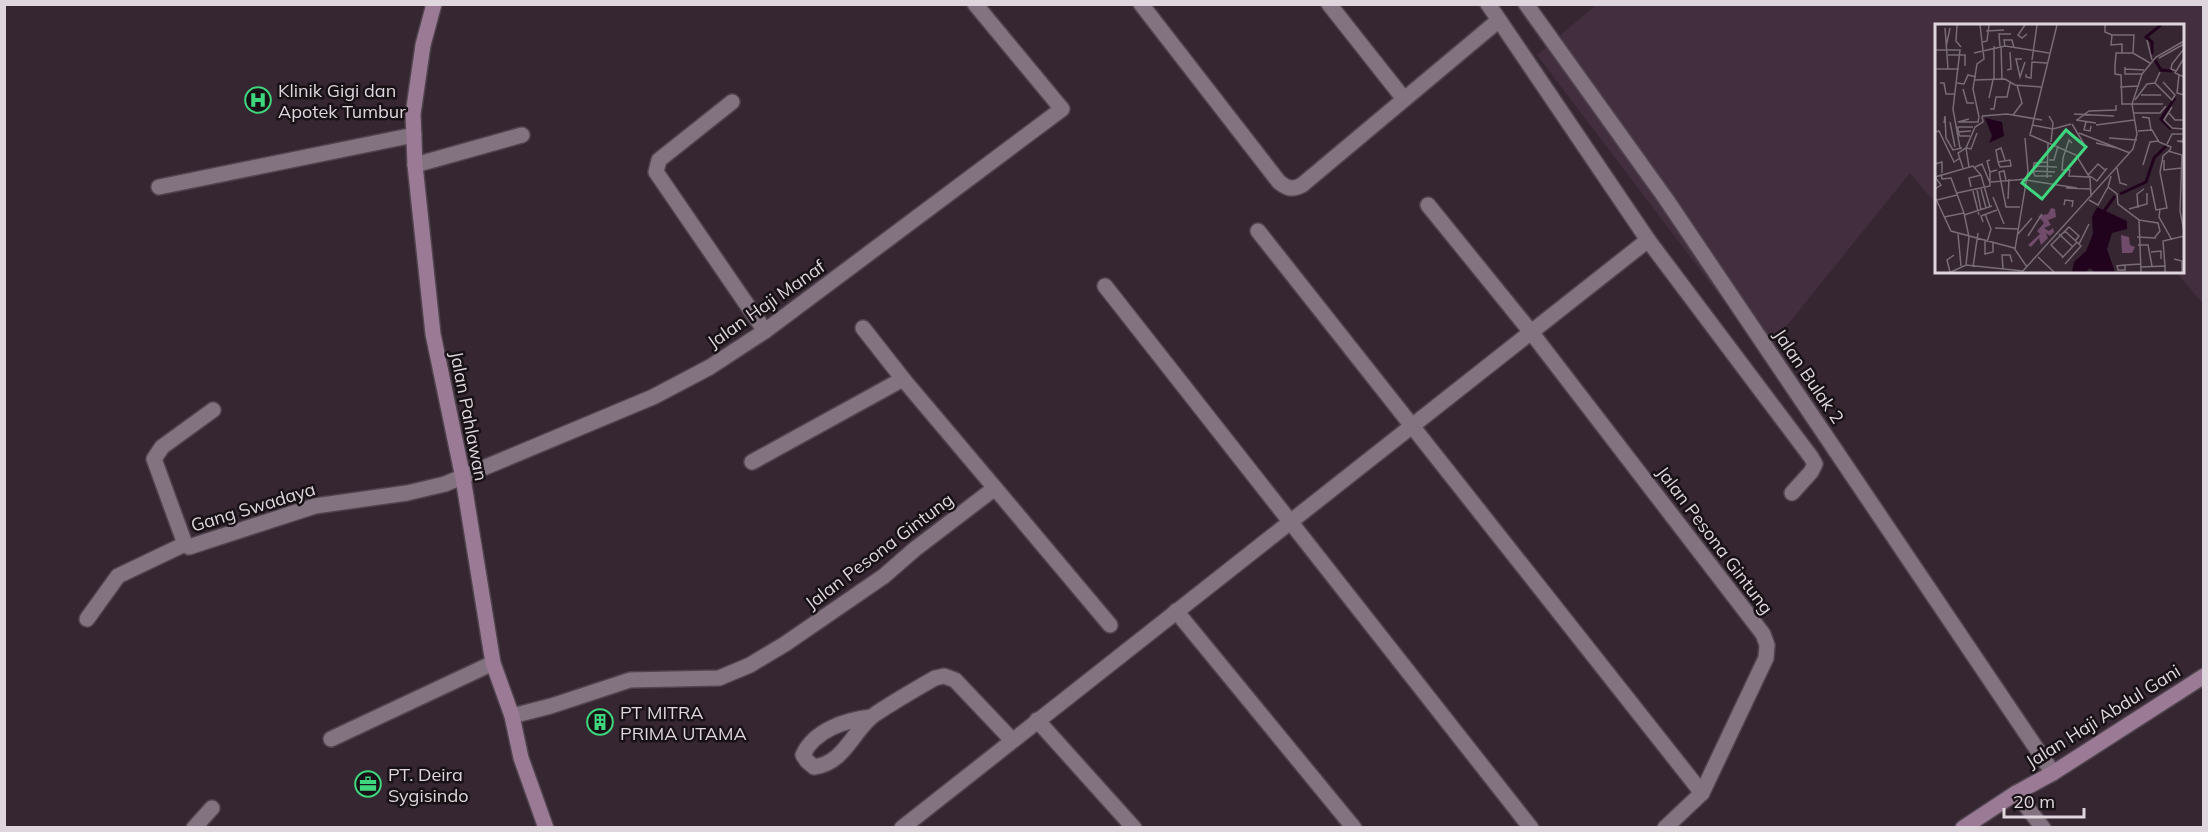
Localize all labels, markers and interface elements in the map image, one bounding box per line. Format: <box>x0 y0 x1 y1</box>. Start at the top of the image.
inset map <box>1935 24 2184 273</box>
place label: Klinik Gigi dan Apotek Tumbur <box>278 79 406 123</box>
hospital icon: Klinik Gigi dan Apotek Tumbur <box>243 85 273 115</box>
street label: Jalan Haji Manaf <box>703 254 830 353</box>
street label: Jalan Bulak 2 <box>1769 324 1849 428</box>
street label: Jalan Pahlawan <box>445 349 493 483</box>
street label: Jalan Pesona Gintung <box>1652 461 1778 619</box>
street label: Gang Swadaya <box>188 477 318 537</box>
street label: Jalan Pesona Gintung <box>800 488 958 614</box>
street label: Jalan Haji Abdul Gani <box>2021 659 2185 773</box>
place label: PT MITRA PRIMA UTAMA <box>620 701 747 745</box>
building icon: PT MITRA PRIMA UTAMA <box>585 707 615 737</box>
place label: PT. Deira Sygisindo <box>388 763 469 807</box>
office icon: PT. Deira Sygisindo <box>353 769 383 799</box>
scale bar <box>2004 781 2084 819</box>
text: 20 m <box>2013 790 2055 813</box>

